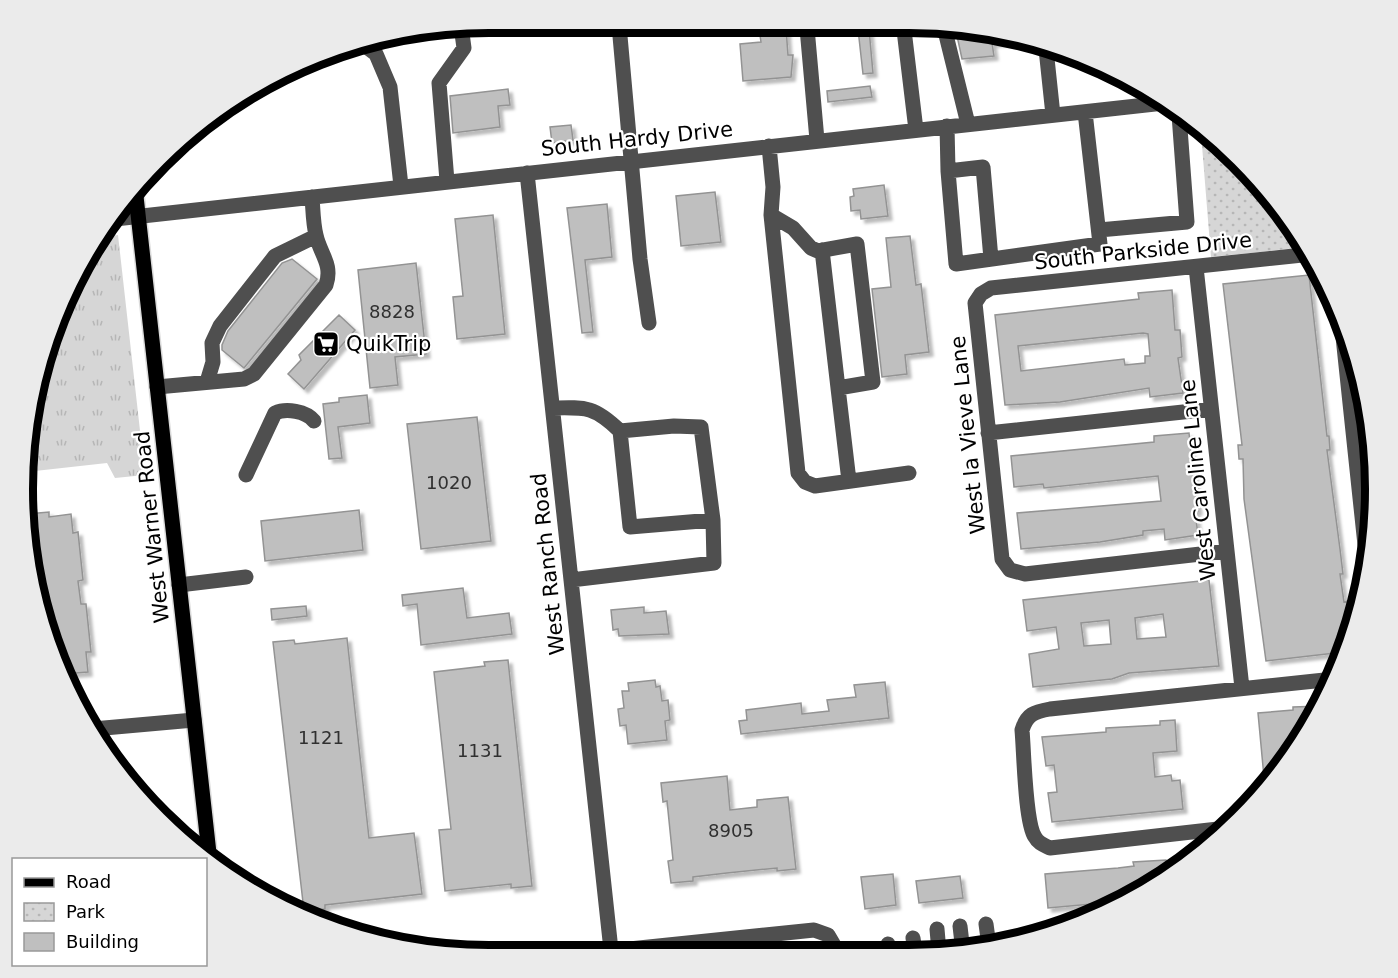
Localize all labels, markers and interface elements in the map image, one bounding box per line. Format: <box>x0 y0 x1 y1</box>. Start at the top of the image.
street label: South Hardy Drive <box>540 117 734 161</box>
street label: South Parkside Drive <box>1033 228 1253 274</box>
house number: 8828 <box>369 301 415 322</box>
supermarket icon: QuikTrip <box>311 329 341 359</box>
place label: QuikTrip <box>346 332 431 356</box>
street label: West la Vieve Lane <box>946 335 990 535</box>
street label: West Caroline Lane <box>1175 378 1221 582</box>
street label: West Warner Road <box>130 430 174 624</box>
house number: 1020 <box>426 472 472 493</box>
street label: West Ranch Road <box>527 472 569 656</box>
house number: 1121 <box>298 727 344 748</box>
house number: 1131 <box>457 740 503 761</box>
house number: 8905 <box>708 820 754 841</box>
legend <box>12 858 207 966</box>
text: Road <box>66 871 111 892</box>
text: Park <box>66 901 105 922</box>
text: Building <box>66 931 139 952</box>

